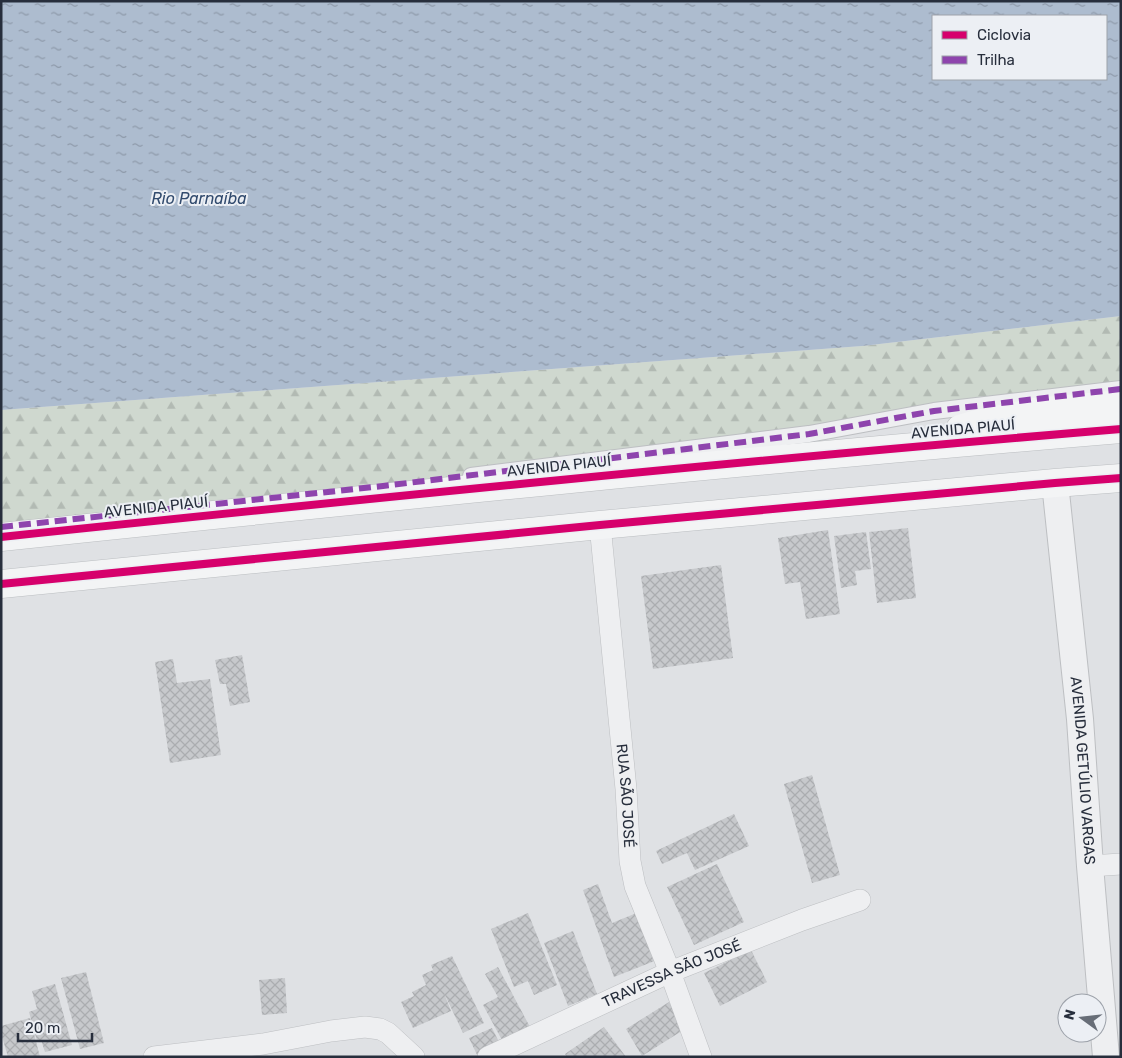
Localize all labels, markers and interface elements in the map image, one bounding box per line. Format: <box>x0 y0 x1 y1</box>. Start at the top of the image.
legend <box>932 15 1107 80</box>
text: Ciclovia <box>977 26 1031 44</box>
text: Trilha <box>977 51 1015 69</box>
water label: Rio Parnaíba <box>151 189 247 208</box>
street label: AVENIDA PIAUÍ <box>910 415 1017 443</box>
street label: AVENIDA PIAUÍ <box>506 451 613 480</box>
street label: AVENIDA PIAUÍ <box>103 492 210 521</box>
street label: AVENIDA GETÚLIO VARGAS <box>1067 675 1099 865</box>
street label: RUA SÃO JOSÉ <box>613 743 638 848</box>
street label: TRAVESSA SÃO JOSÉ <box>599 936 744 1011</box>
north arrow <box>1057 993 1107 1043</box>
text: N <box>1060 1008 1079 1022</box>
scale bar <box>18 1010 91 1042</box>
text: 20 m <box>25 1019 60 1037</box>

